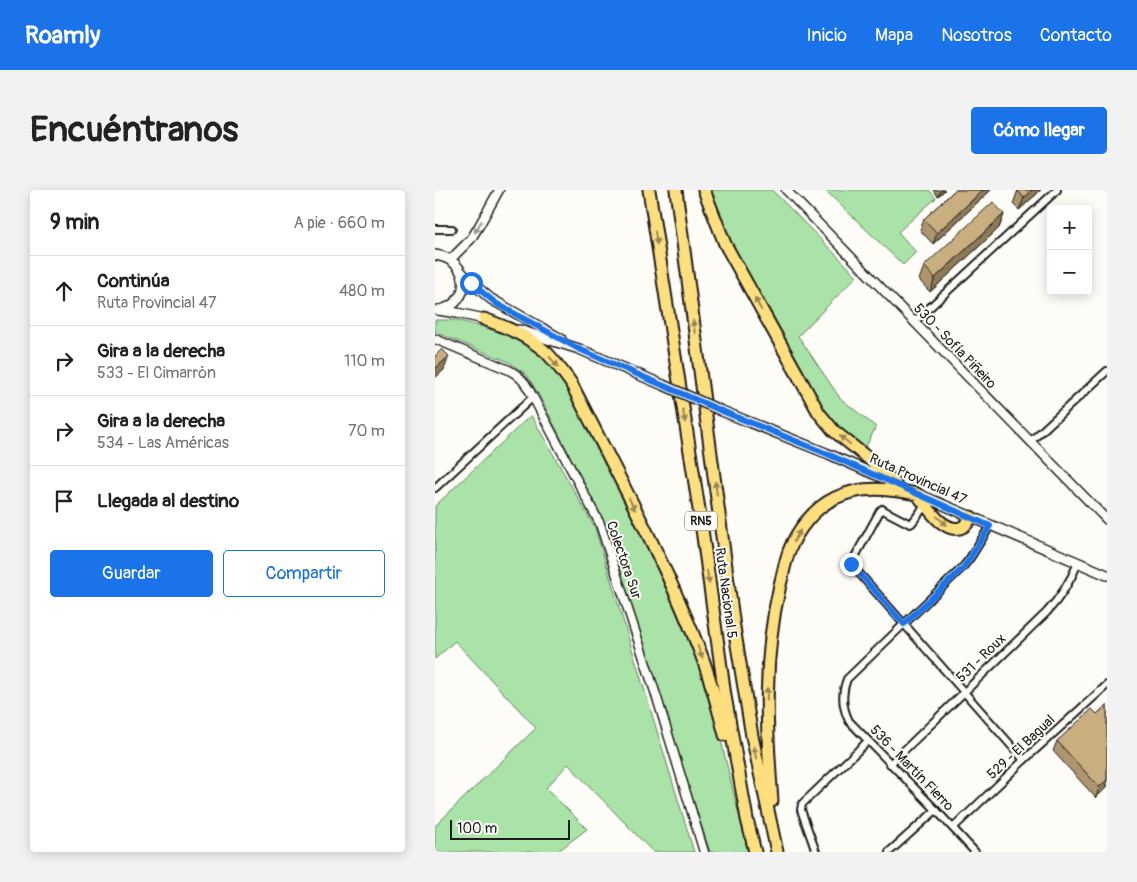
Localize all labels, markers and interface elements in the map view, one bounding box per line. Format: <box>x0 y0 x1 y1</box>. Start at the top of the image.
text: Roamly <box>25 21 100 50</box>
text: Inicio <box>806 24 847 47</box>
text: Mapa <box>875 24 913 47</box>
text: Nosotros <box>941 24 1012 47</box>
text: Contacto <box>1040 24 1112 47</box>
button: Cómo llegar <box>971 107 1107 154</box>
text: Encuéntranos <box>30 108 238 152</box>
map controls <box>1047 205 1092 295</box>
button: + <box>1047 205 1092 250</box>
text: 9 min <box>50 209 99 236</box>
text: A pie · 660 m <box>294 213 385 233</box>
one-way arrow <box>474 220 482 234</box>
one-way arrow <box>653 231 661 247</box>
button: − <box>1047 250 1092 295</box>
text: Continúa <box>97 269 170 293</box>
route start <box>460 272 483 295</box>
icon: ahead <box>50 277 78 305</box>
text: 480 m <box>339 281 385 301</box>
text: Ruta Provincial 47 <box>97 293 217 313</box>
one-way arrow <box>754 296 762 311</box>
street label: 530 - Sofía Piñeiro <box>910 300 1000 392</box>
one-way arrow <box>690 319 698 335</box>
text: Gira a la derecha <box>97 339 225 363</box>
icon: right <box>50 347 78 375</box>
text: 110 m <box>344 351 385 371</box>
one-way arrow <box>548 355 560 367</box>
text: 533 - El Cimarrón <box>97 363 216 383</box>
one-way arrow <box>680 408 688 424</box>
text: Gira a la derecha <box>97 409 225 433</box>
icon: right <box>50 417 78 445</box>
text: 70 m <box>348 421 385 441</box>
text: 534 - Las Américas <box>97 433 229 453</box>
one-way arrow <box>839 434 852 445</box>
street label: Ruta Provincial 47 <box>867 450 970 508</box>
one-way arrow <box>712 480 720 496</box>
icon: arrive <box>50 487 78 515</box>
text: Llegada al destino <box>97 489 239 513</box>
one-way arrow <box>629 497 637 511</box>
road number: RN5 <box>685 512 717 531</box>
one-way arrow <box>935 516 948 527</box>
street label: Colectora Sur <box>603 519 645 601</box>
one-way arrow <box>793 529 802 542</box>
street label: Ruta Nacional 5 <box>711 546 741 640</box>
button: Guardar <box>50 550 213 597</box>
button: Compartir <box>223 550 385 597</box>
route end <box>840 553 863 576</box>
one-way arrow <box>705 569 713 585</box>
street label: 531 - Roux <box>953 630 1009 686</box>
one-way arrow <box>697 644 704 659</box>
one-way arrow <box>763 686 771 702</box>
street label: 529 - El Bagual <box>984 711 1058 783</box>
street label: 536 - Martín Fierro <box>867 722 958 815</box>
one-way arrow <box>751 745 759 761</box>
scale bar <box>450 817 570 840</box>
text: 100 m <box>457 820 497 837</box>

